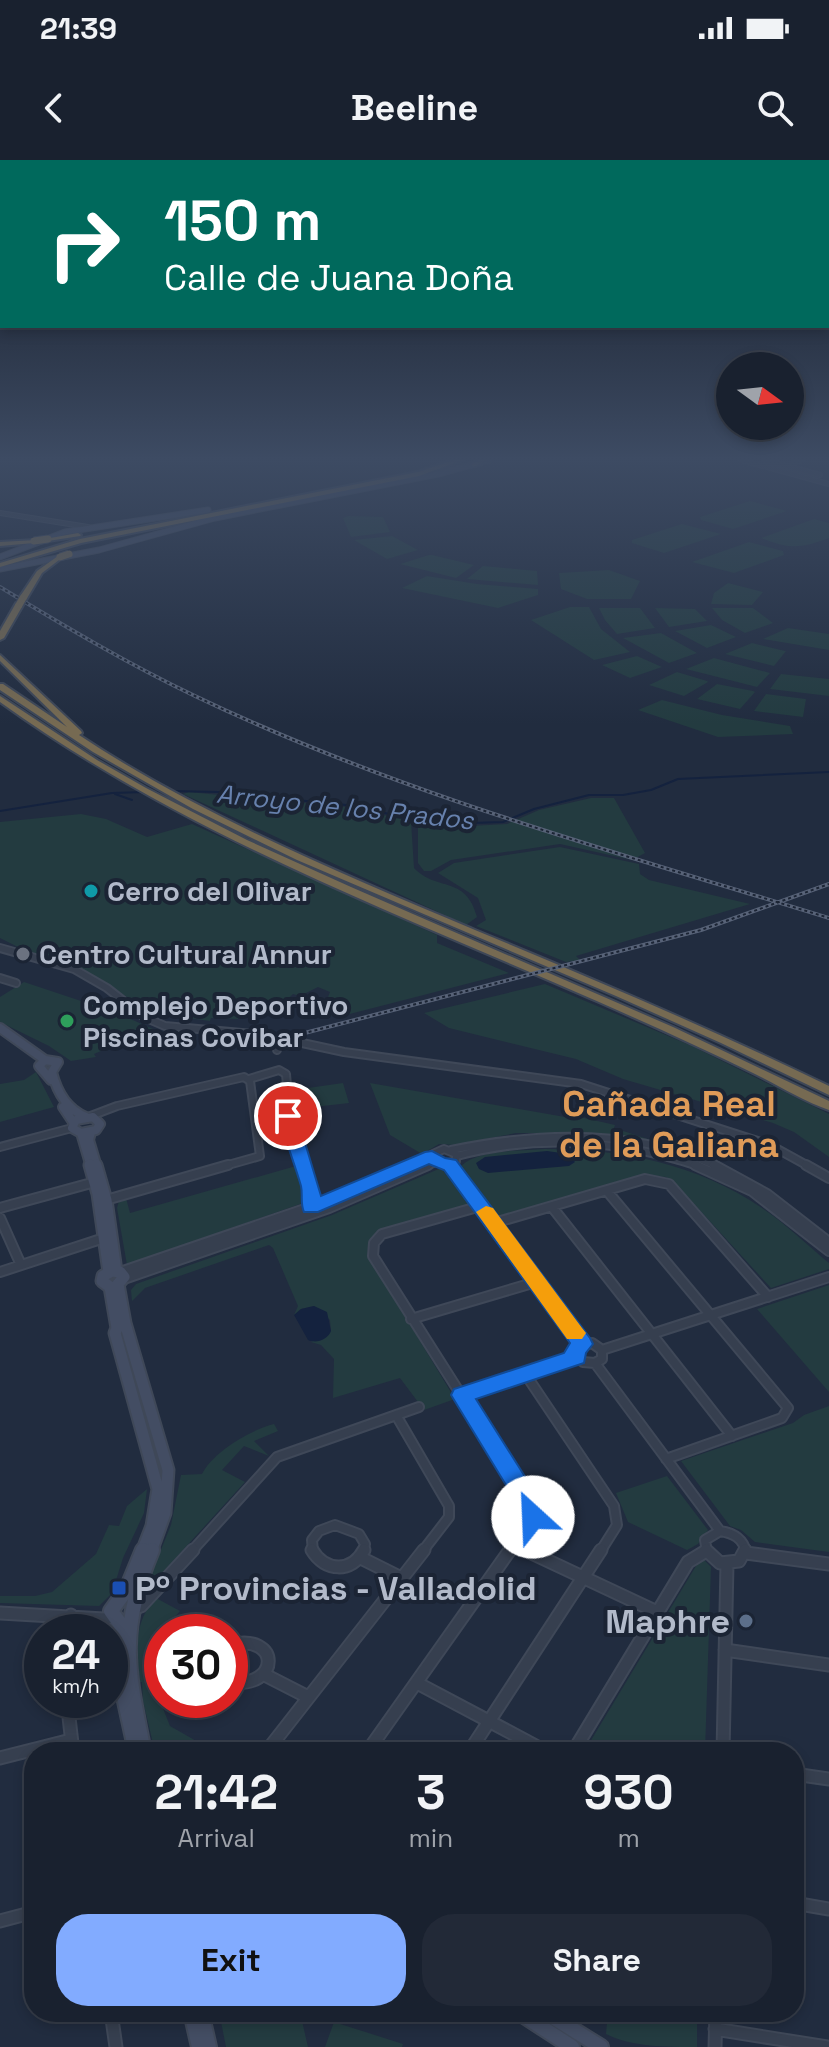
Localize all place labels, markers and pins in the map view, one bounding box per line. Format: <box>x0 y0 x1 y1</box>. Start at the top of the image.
place label: Cerro del Olivar <box>107 873 312 909</box>
marker: Cerro del Olivar <box>82 882 100 900</box>
place label: Centro Cultural Annur <box>39 936 332 972</box>
marker: Centro Cultural Annur <box>14 945 32 963</box>
place label: Complejo Deportivo Piscinas Covibar <box>83 987 349 1055</box>
marker: Complejo Deportivo Piscinas Covibar <box>58 1012 76 1030</box>
pin <box>254 1082 322 1150</box>
place label: Pº Provincias - Valladolid <box>135 1567 537 1610</box>
marker: Pº Provincias - Valladolid <box>110 1579 128 1597</box>
place label: Maphre <box>605 1600 730 1643</box>
marker: Maphre <box>737 1612 755 1630</box>

